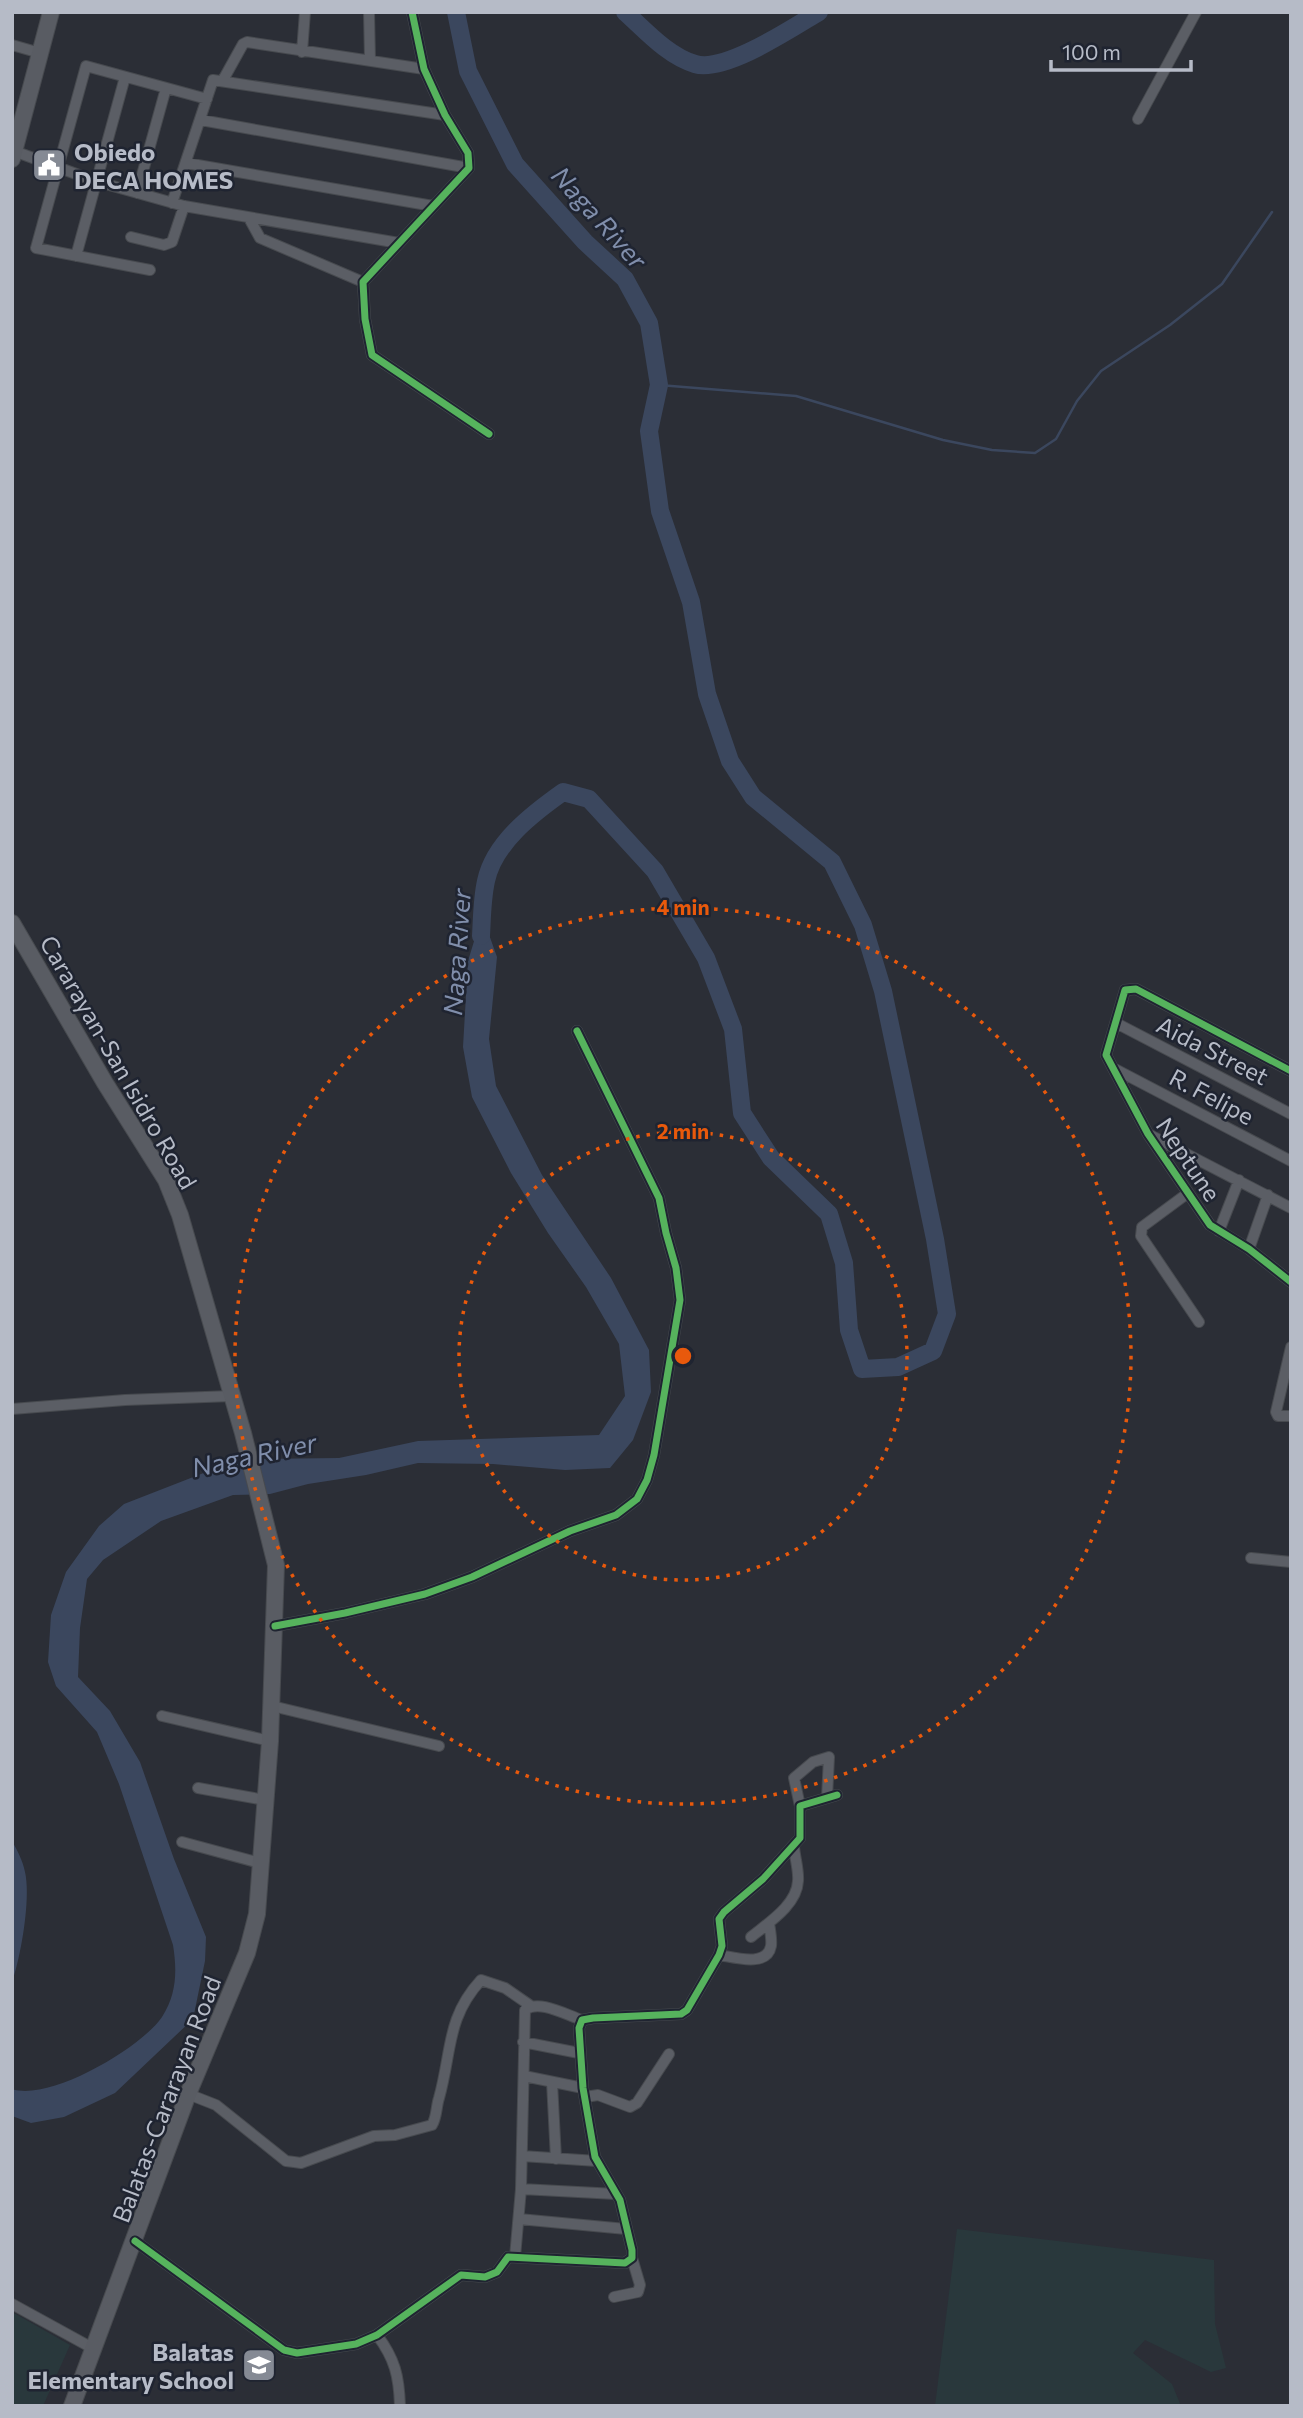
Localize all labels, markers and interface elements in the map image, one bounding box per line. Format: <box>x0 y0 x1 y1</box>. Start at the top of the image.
scale bar <box>1051 28 1191 72</box>
text: 100 m <box>1062 39 1121 64</box>
place label: Obiedo DECA HOMES <box>74 137 233 194</box>
public building icon: Obiedo DECA HOMES <box>30 146 68 184</box>
water label: Naga River <box>546 159 655 276</box>
water label: Naga River <box>436 886 476 1016</box>
text: 4 min <box>656 894 710 919</box>
street label: Cararayan-San Isidro Road <box>34 930 204 1194</box>
street label: Aida Street <box>1152 1009 1274 1091</box>
street label: R. Felipe <box>1165 1062 1259 1130</box>
street label: Neptune <box>1151 1112 1227 1206</box>
text: 2 min <box>657 1118 709 1143</box>
centre of rings <box>671 1344 695 1368</box>
water label: Naga River <box>189 1425 321 1482</box>
street label: Balatas-Cararayan Road <box>106 1972 226 2226</box>
place label: Balatas Elementary School <box>27 2337 234 2394</box>
school or university icon: Balatas Elementary School <box>240 2346 278 2384</box>

